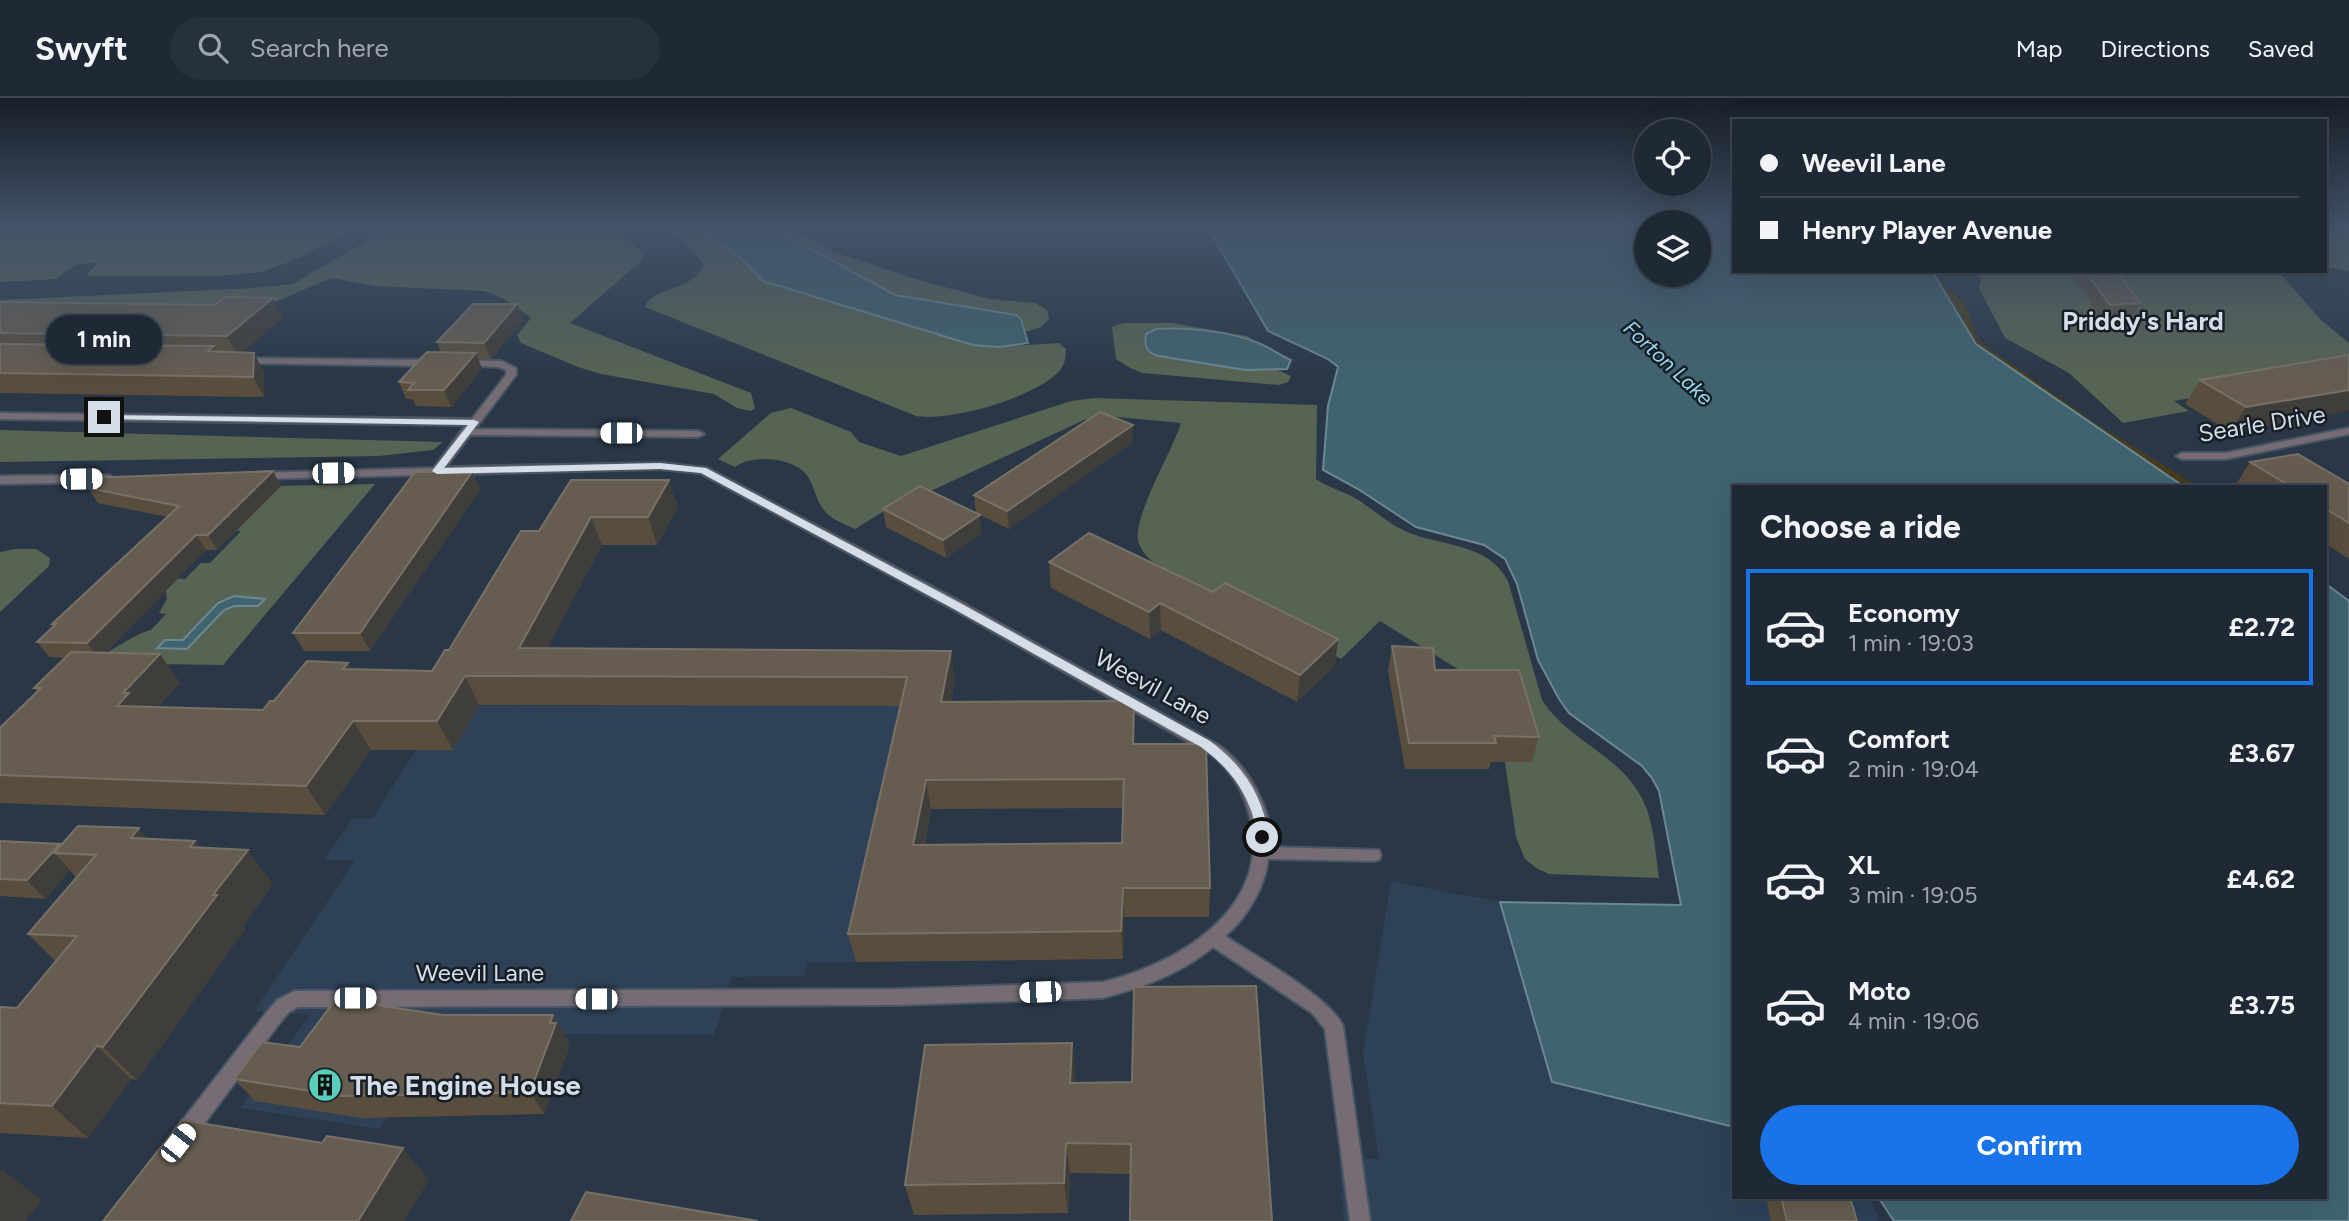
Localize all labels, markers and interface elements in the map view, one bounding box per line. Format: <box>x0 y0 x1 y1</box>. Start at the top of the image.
search box <box>170 17 660 80</box>
text: Swyft <box>35 29 128 68</box>
icon: search <box>194 29 232 67</box>
text: Search here <box>250 32 389 64</box>
text: Map <box>2016 34 2062 63</box>
text: Directions <box>2100 34 2210 63</box>
text: Saved <box>2248 34 2314 63</box>
map controls <box>1634 119 1711 287</box>
button: locate <box>1634 119 1711 196</box>
text: Weevil Lane <box>1802 147 1946 179</box>
button: layers <box>1634 210 1711 287</box>
text: Henry Player Avenue <box>1802 214 2052 246</box>
district label: Priddy's Hard <box>2062 305 2224 337</box>
water label: Forton Lake <box>1619 315 1718 410</box>
callout: 1 min <box>46 316 162 364</box>
text: 1 min <box>77 325 131 353</box>
street label: Searle Drive <box>2196 399 2327 448</box>
route end <box>88 401 120 433</box>
car <box>601 423 643 444</box>
car <box>312 462 355 484</box>
car <box>60 468 103 490</box>
text: Choose a ride <box>1760 508 1961 546</box>
icon: car <box>1764 596 1827 659</box>
text: Economy <box>1848 597 1960 629</box>
text: £2.72 <box>2229 611 2295 643</box>
text: 1 min · 19:03 <box>1848 629 1974 657</box>
street label: Weevil Lane <box>1090 643 1216 730</box>
icon: car <box>1764 722 1827 785</box>
text: Comfort <box>1848 723 1950 755</box>
text: £3.67 <box>2229 737 2295 769</box>
text: 2 min · 19:04 <box>1848 755 1979 783</box>
route start <box>1246 821 1278 853</box>
icon: car <box>1764 848 1827 911</box>
text: XL <box>1848 849 1880 881</box>
text: £4.62 <box>2226 863 2295 895</box>
text: 3 min · 19:05 <box>1848 881 1977 909</box>
street label: Weevil Lane <box>416 958 544 987</box>
icon: car <box>1764 974 1827 1037</box>
text: Moto <box>1848 975 1911 1007</box>
car <box>1019 981 1062 1003</box>
car <box>335 988 377 1009</box>
car <box>576 989 618 1010</box>
text: £3.75 <box>2229 989 2295 1021</box>
text: 4 min · 19:06 <box>1848 1007 1979 1035</box>
building icon: The Engine House <box>306 1066 344 1104</box>
place label: The Engine House <box>350 1068 581 1102</box>
button: Confirm <box>1760 1105 2299 1185</box>
car <box>157 1120 200 1166</box>

